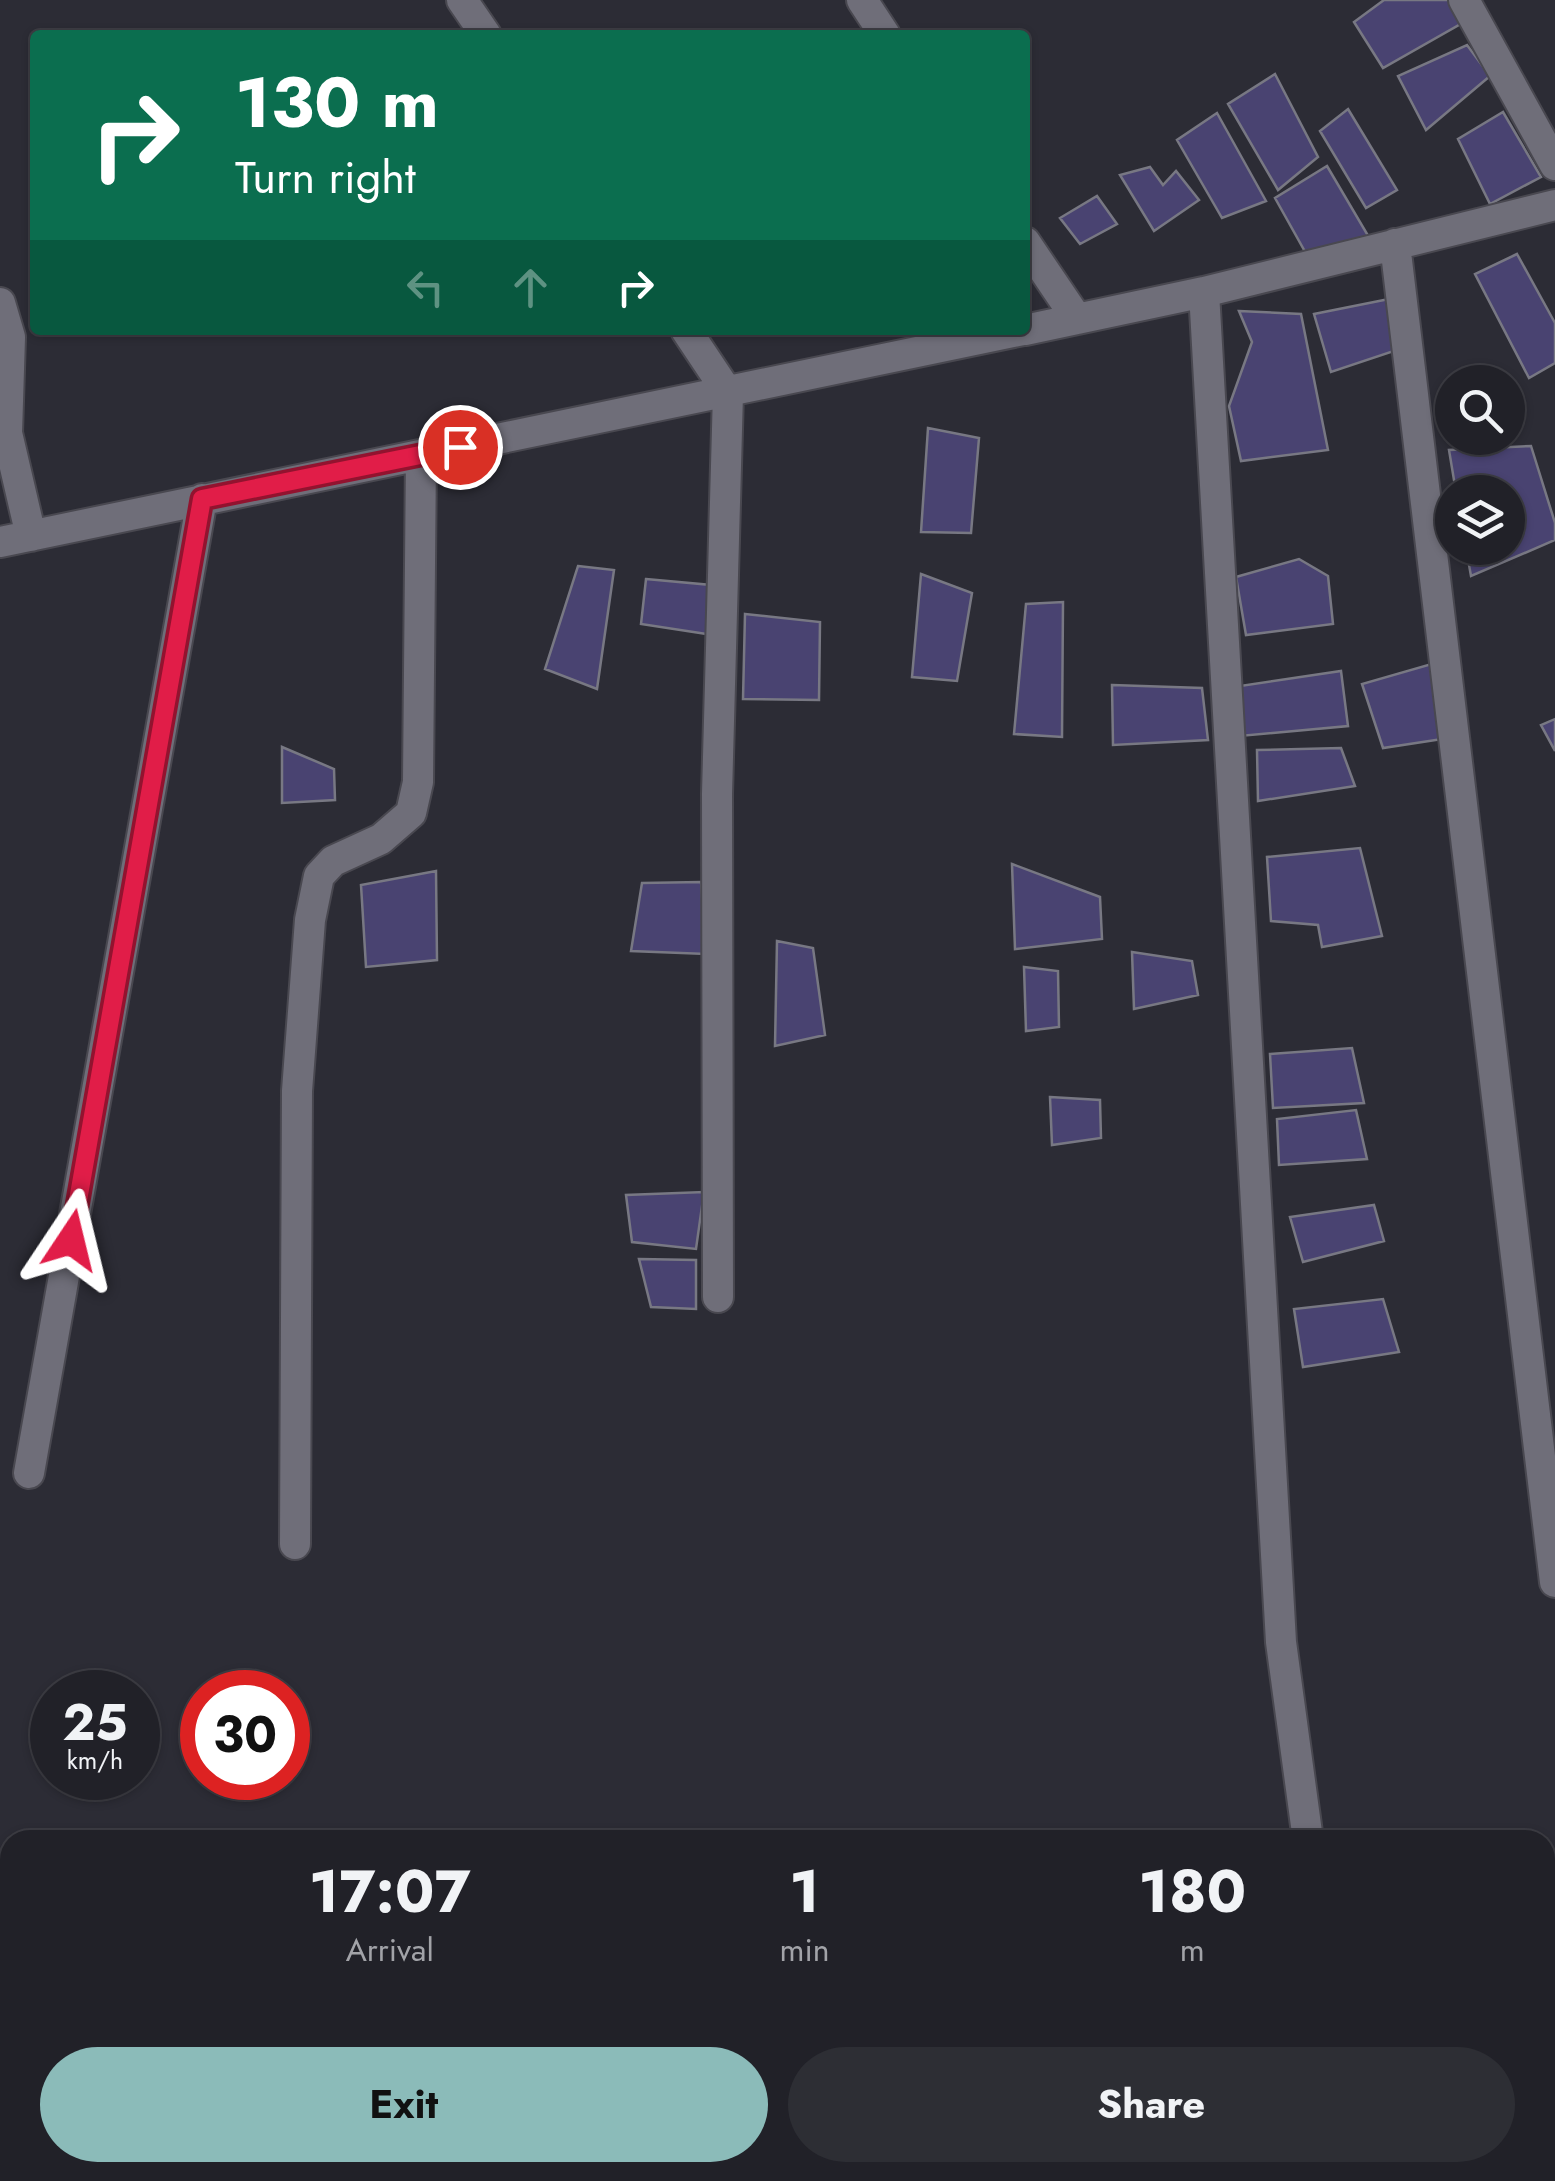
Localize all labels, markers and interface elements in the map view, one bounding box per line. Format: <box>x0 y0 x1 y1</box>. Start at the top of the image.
text: 130 m <box>235 52 439 153</box>
icon: right <box>70 70 200 200</box>
text: Turn right <box>235 145 416 210</box>
icon: left <box>398 260 453 315</box>
icon: ahead <box>503 260 558 315</box>
icon: right <box>608 260 663 315</box>
map controls <box>1435 365 1525 565</box>
button: search <box>1435 365 1525 455</box>
pin <box>418 405 503 490</box>
icon: arrive <box>433 420 488 475</box>
button: layers <box>1435 475 1525 565</box>
position arrow <box>19 1188 123 1292</box>
speed limit sign: 30 <box>180 1670 310 1800</box>
text: 25 <box>62 1686 128 1759</box>
text: km/h <box>67 1742 123 1778</box>
text: 17:07 <box>309 1848 471 1935</box>
text: 1 <box>789 1848 820 1935</box>
text: 180 <box>1138 1848 1246 1935</box>
text: Arrival <box>346 1927 434 1973</box>
text: min <box>779 1927 830 1973</box>
text: m <box>1180 1927 1205 1973</box>
button: Exit <box>40 2047 768 2162</box>
button: Share <box>788 2047 1515 2162</box>

